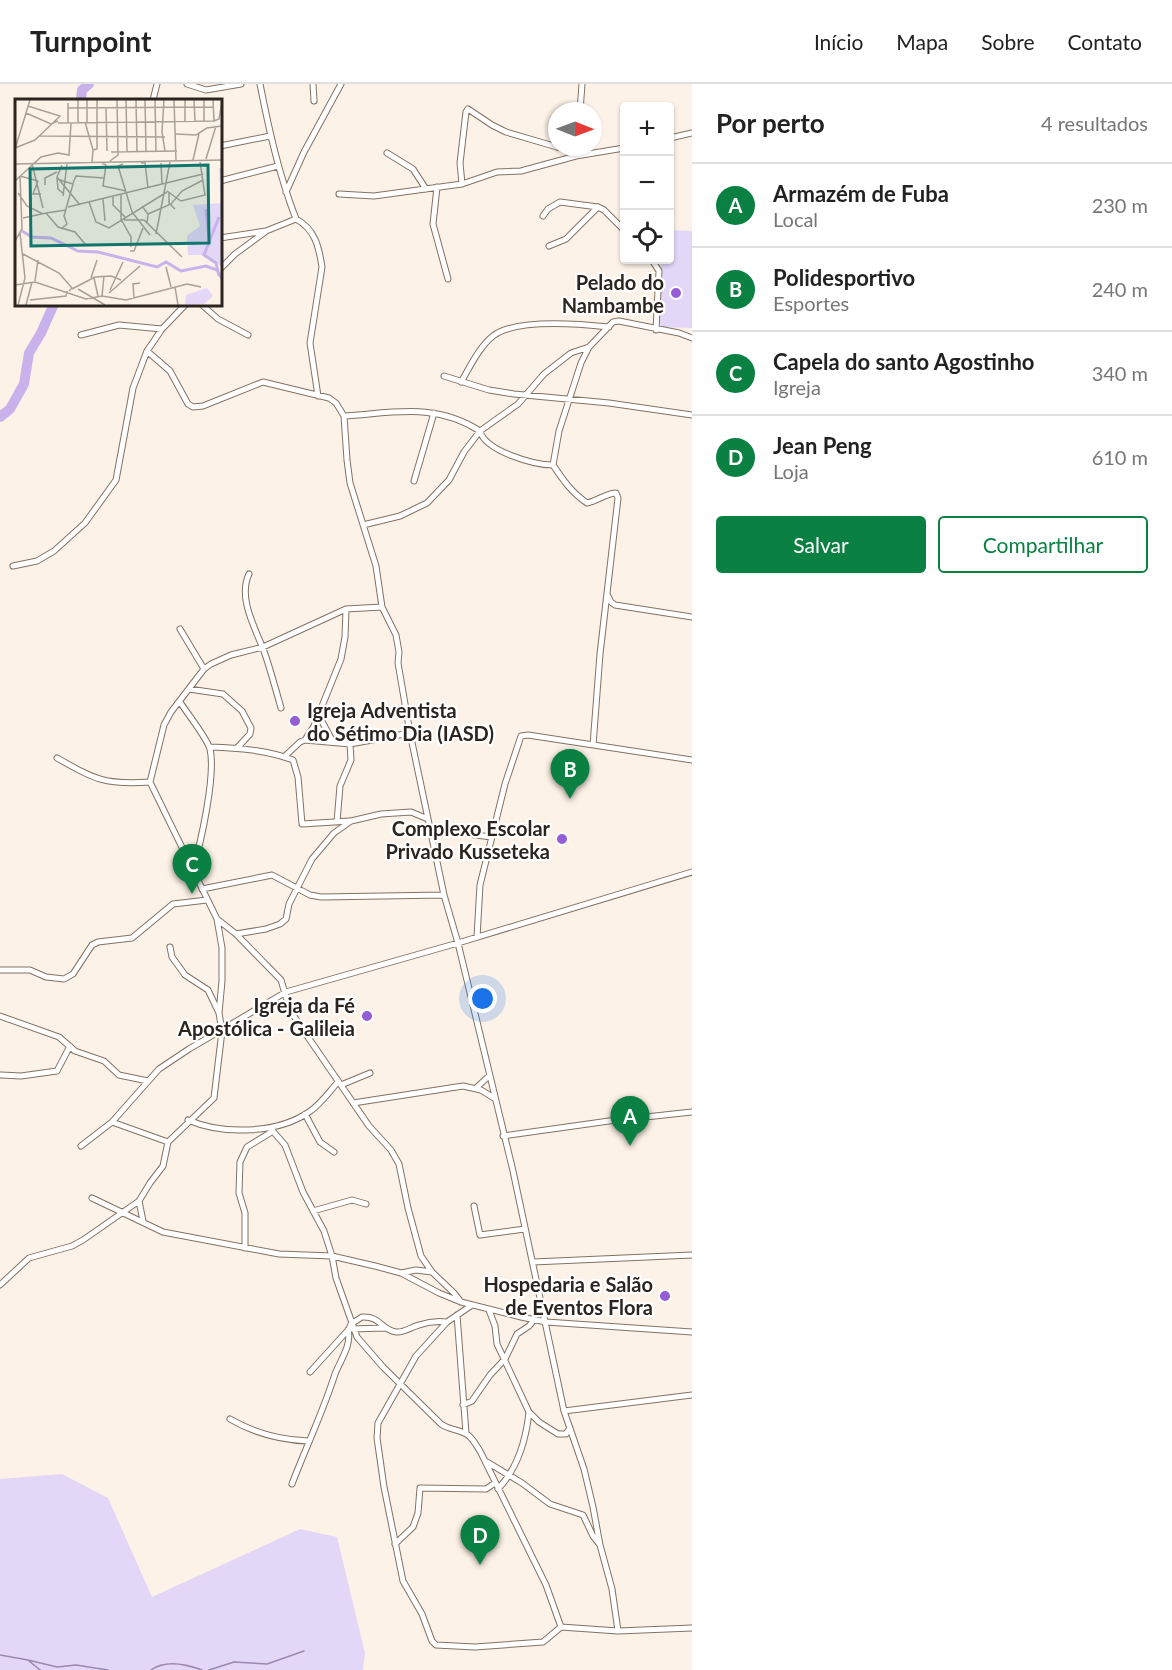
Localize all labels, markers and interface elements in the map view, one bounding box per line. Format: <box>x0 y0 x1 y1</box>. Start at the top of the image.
text: Turnpoint <box>30 24 151 58</box>
text: Início <box>814 29 863 54</box>
text: Mapa <box>896 29 948 54</box>
text: Sobre <box>981 29 1034 54</box>
text: Contato <box>1067 29 1142 54</box>
inset map <box>15 99 222 306</box>
north arrow <box>548 102 602 156</box>
map controls <box>620 102 674 264</box>
button: + <box>620 102 674 156</box>
text: Por perto <box>716 107 825 139</box>
text: 4 resultados <box>1041 111 1148 135</box>
button: − <box>620 156 674 210</box>
text: Armazém de Fuba <box>773 180 949 207</box>
text: A <box>729 193 742 217</box>
text: 230 m <box>1092 193 1148 217</box>
text: Local <box>773 207 818 231</box>
button: locate <box>620 210 674 264</box>
text: Polidesportivo <box>773 264 915 291</box>
place label: Pelado do Nambambe <box>562 270 664 317</box>
text: B <box>729 277 742 301</box>
text: 240 m <box>1092 277 1148 301</box>
marker: Pelado do Nambambe <box>669 286 683 300</box>
text: Esportes <box>773 291 849 315</box>
text: Capela do santo Agostinho <box>773 348 1034 375</box>
text: C <box>729 361 742 385</box>
text: 340 m <box>1092 361 1148 385</box>
text: Igreja <box>773 375 821 399</box>
text: Jean Peng <box>773 432 872 459</box>
text: D <box>728 445 743 469</box>
text: 610 m <box>1092 445 1148 469</box>
text: Loja <box>773 459 809 483</box>
button: Salvar <box>716 516 926 573</box>
button: Compartilhar <box>938 516 1148 573</box>
place label: Igreja Adventista do Sétimo Dia (IASD) <box>307 698 494 745</box>
marker: Igreja Adventista do Sétimo Dia (IASD) <box>288 714 302 728</box>
pin: B <box>550 750 590 799</box>
place label: Complexo Escolar Privado Kusseteka <box>386 816 551 863</box>
marker: Complexo Escolar Privado Kusseteka <box>555 832 569 846</box>
pin: C <box>172 844 212 894</box>
your location <box>468 984 497 1013</box>
place label: Igreja da Fé Apostólica - Galileia <box>177 993 355 1040</box>
marker: Igreja da Fé Apostólica - Galileia <box>360 1009 374 1023</box>
pin: A <box>610 1096 650 1146</box>
place label: Hospedaria e Salão de Eventos Flora <box>483 1272 653 1319</box>
marker: Hospedaria e Salão de Eventos Flora <box>658 1289 672 1303</box>
pin: D <box>460 1516 500 1565</box>

